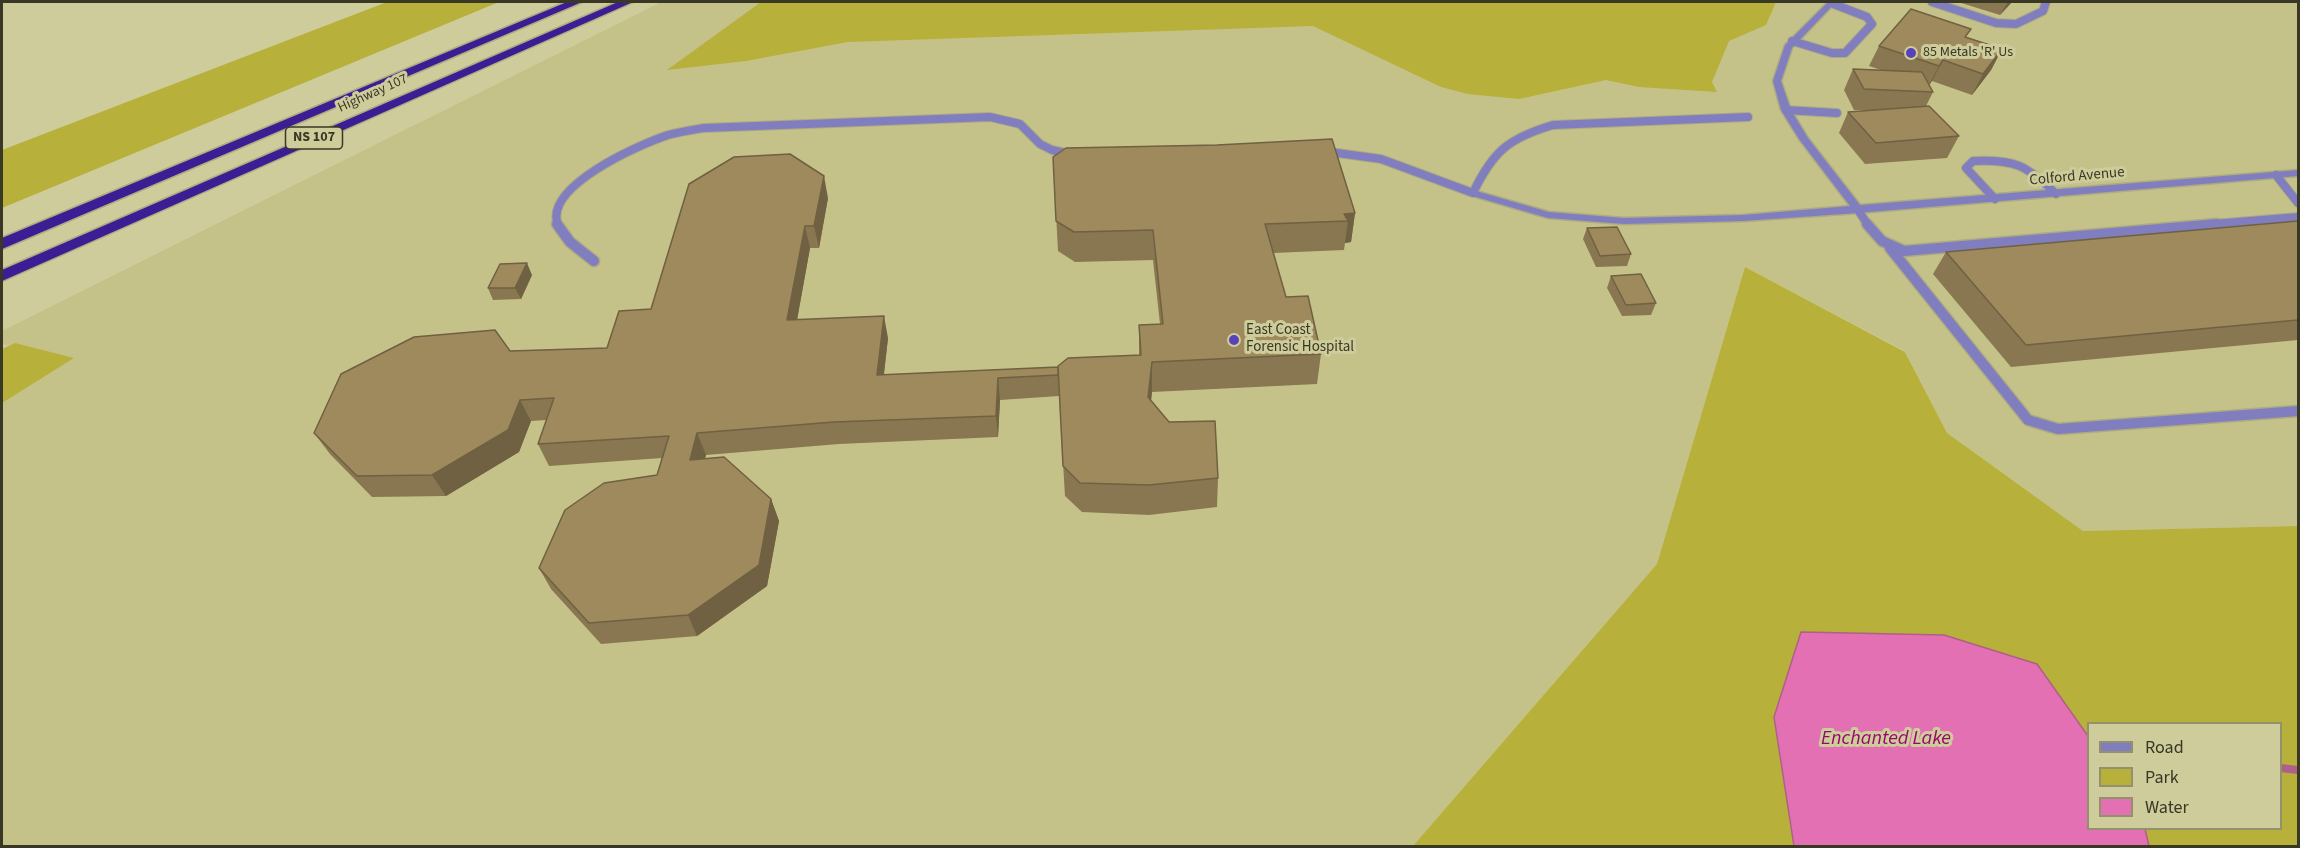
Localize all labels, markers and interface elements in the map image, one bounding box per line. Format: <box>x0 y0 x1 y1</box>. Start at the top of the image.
place label: 85 Metals 'R' Us <box>1923 45 2013 61</box>
marker: 85 Metals 'R' Us <box>1904 46 1918 60</box>
street label: Highway 107 <box>336 71 410 117</box>
road number: NS 107 <box>286 127 342 149</box>
street label: Colford Avenue <box>2029 164 2125 190</box>
place label: East Coast Forensic Hospital <box>1246 322 1354 357</box>
marker: East Coast Forensic Hospital <box>1227 333 1241 347</box>
legend <box>2087 722 2282 830</box>
water label: Enchanted Lake <box>1821 728 1951 752</box>
text: Road <box>2145 735 2184 760</box>
text: Park <box>2145 765 2179 790</box>
text: Water <box>2145 795 2189 820</box>

